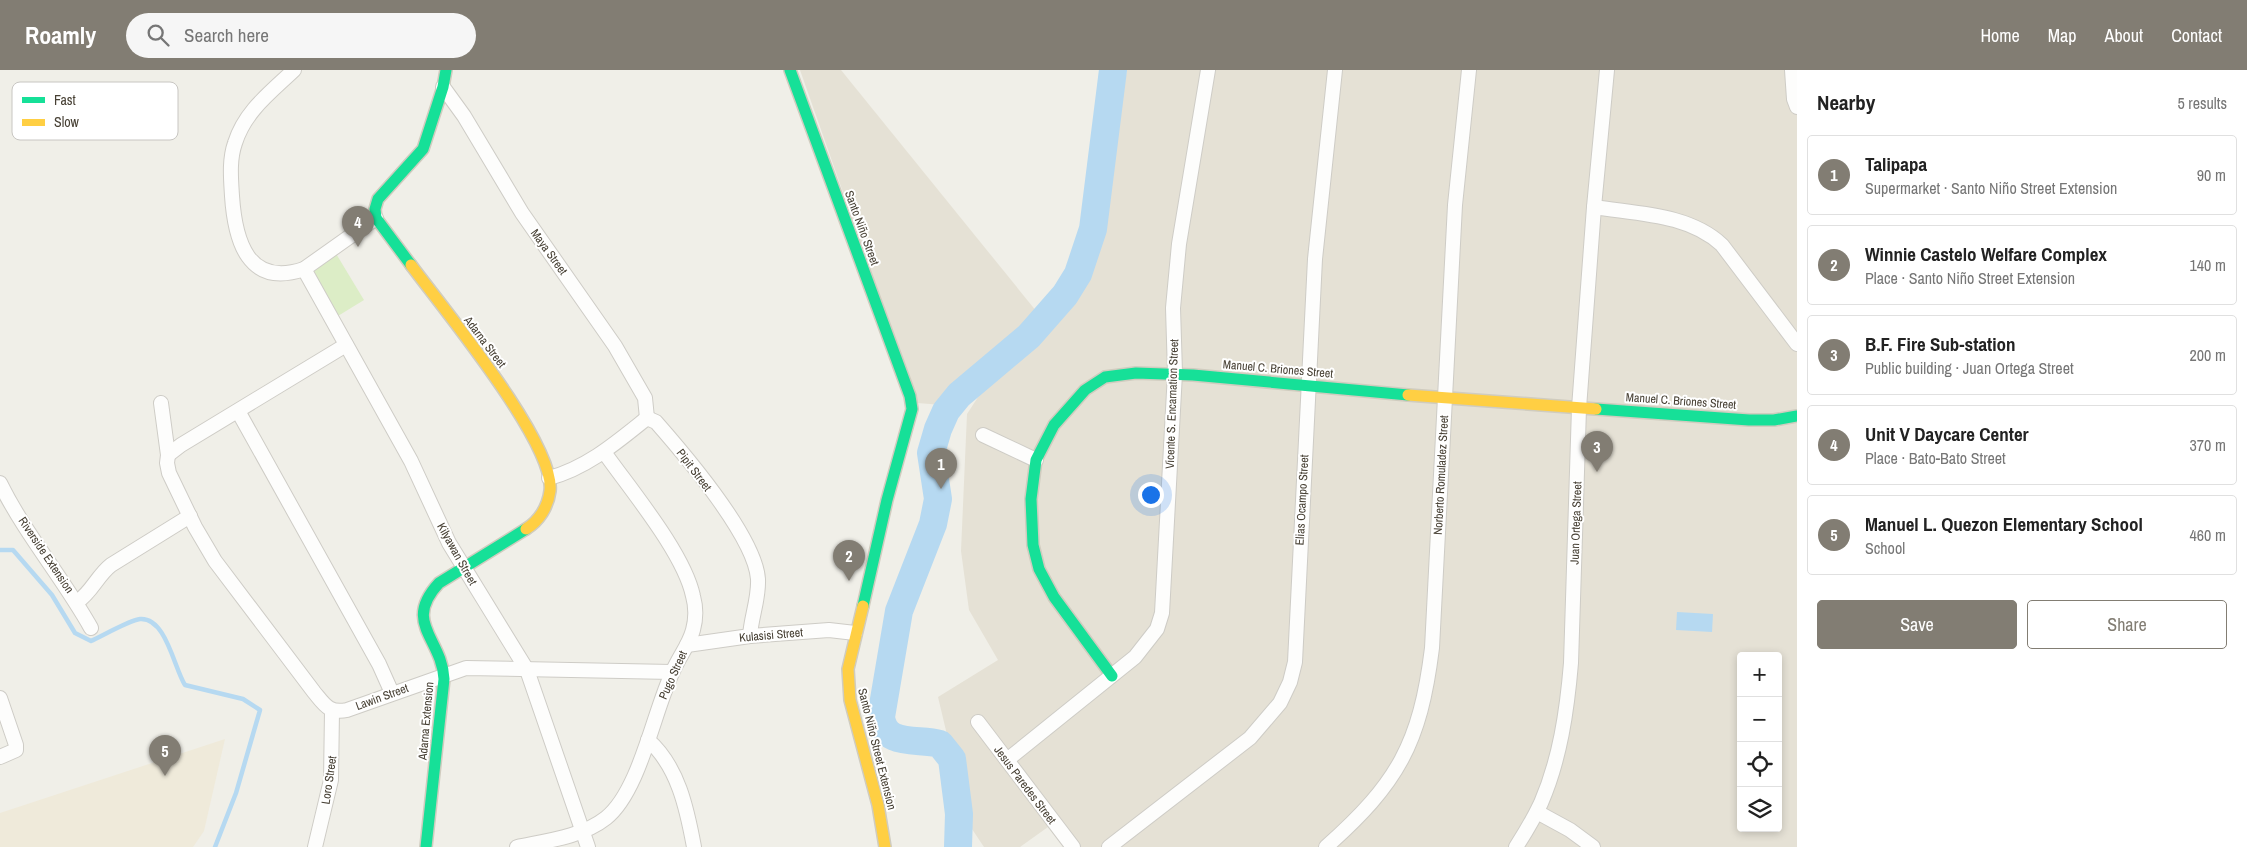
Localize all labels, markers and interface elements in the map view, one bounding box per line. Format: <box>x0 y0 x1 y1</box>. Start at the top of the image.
search box <box>126 13 476 58</box>
text: Roamly <box>25 19 96 51</box>
icon: search <box>144 21 172 49</box>
text: Search here <box>184 22 269 48</box>
text: Home <box>1980 23 2020 48</box>
text: Map <box>2048 23 2077 48</box>
text: About <box>2105 23 2143 48</box>
text: Contact <box>2171 23 2222 48</box>
legend <box>12 82 178 140</box>
text: Nearby <box>1817 88 1875 117</box>
text: Fast <box>54 91 76 109</box>
text: 5 results <box>2177 92 2227 114</box>
text: Slow <box>54 113 80 131</box>
text: Talipapa <box>1865 151 1927 177</box>
text: 1 <box>1830 164 1838 186</box>
text: 90 m <box>2197 164 2226 186</box>
text: Supermarket · Santo Niño Street Extension <box>1865 177 2117 199</box>
street label: Santo Niño Street <box>841 189 883 268</box>
pin: 4 <box>342 206 374 247</box>
street label: Maya Street <box>527 226 571 278</box>
text: Winnie Castelo Welfare Complex <box>1865 241 2107 267</box>
text: 2 <box>1830 254 1838 276</box>
text: 140 m <box>2190 254 2226 276</box>
text: Place · Santo Niño Street Extension <box>1865 267 2075 289</box>
street label: Adarna Street <box>460 312 510 371</box>
text: B.F. Fire Sub-station <box>1865 331 2016 357</box>
street label: Vicente S. Encarnation Street <box>1162 338 1182 469</box>
text: 3 <box>1830 344 1838 366</box>
text: 200 m <box>2190 344 2226 366</box>
street label: Manuel C. Briones Street <box>1222 356 1334 382</box>
text: Public building · Juan Ortega Street <box>1865 357 2074 379</box>
street label: Manuel C. Briones Street <box>1625 389 1737 413</box>
street label: Norberto Romuladez Street <box>1430 415 1452 535</box>
text: Unit V Daycare Center <box>1865 421 2029 447</box>
pin: 3 <box>1581 431 1613 472</box>
text: 4 <box>1830 434 1838 456</box>
text: 370 m <box>2190 434 2226 456</box>
street label: Pipit Street <box>673 446 715 495</box>
text: Place · Bato-Bato Street <box>1865 447 2006 469</box>
pin: 1 <box>925 448 957 489</box>
street label: Elias Ocampo Street <box>1292 454 1312 546</box>
street label: Juan Ortega Street <box>1567 481 1585 565</box>
your location <box>1138 482 1164 508</box>
text: Manuel L. Quezon Elementary School <box>1865 511 2143 537</box>
street label: Riverside Extension <box>15 514 77 596</box>
street label: Kilyawan Street <box>433 520 481 588</box>
text: 5 <box>1830 524 1838 546</box>
text: 460 m <box>2190 524 2226 546</box>
text: School <box>1865 537 1905 559</box>
pin: 2 <box>833 540 865 581</box>
button: Save <box>1817 600 2017 649</box>
button: Share <box>2027 600 2227 649</box>
street label: Kulasisi Street <box>738 624 804 646</box>
street label: Pugo Street <box>655 648 691 702</box>
map controls <box>1737 652 1782 832</box>
button: + <box>1737 652 1782 697</box>
street label: Lawin Street <box>353 680 411 714</box>
street label: Adarna Extension <box>415 681 437 762</box>
street label: Santo Niño Street Extension <box>854 687 900 811</box>
button: − <box>1737 697 1782 742</box>
pin: 5 <box>149 735 181 776</box>
button: locate <box>1737 742 1782 787</box>
street label: Jesus Paredes Street <box>990 743 1060 828</box>
street label: Loro Street <box>318 755 340 805</box>
button: layers <box>1737 787 1782 832</box>

